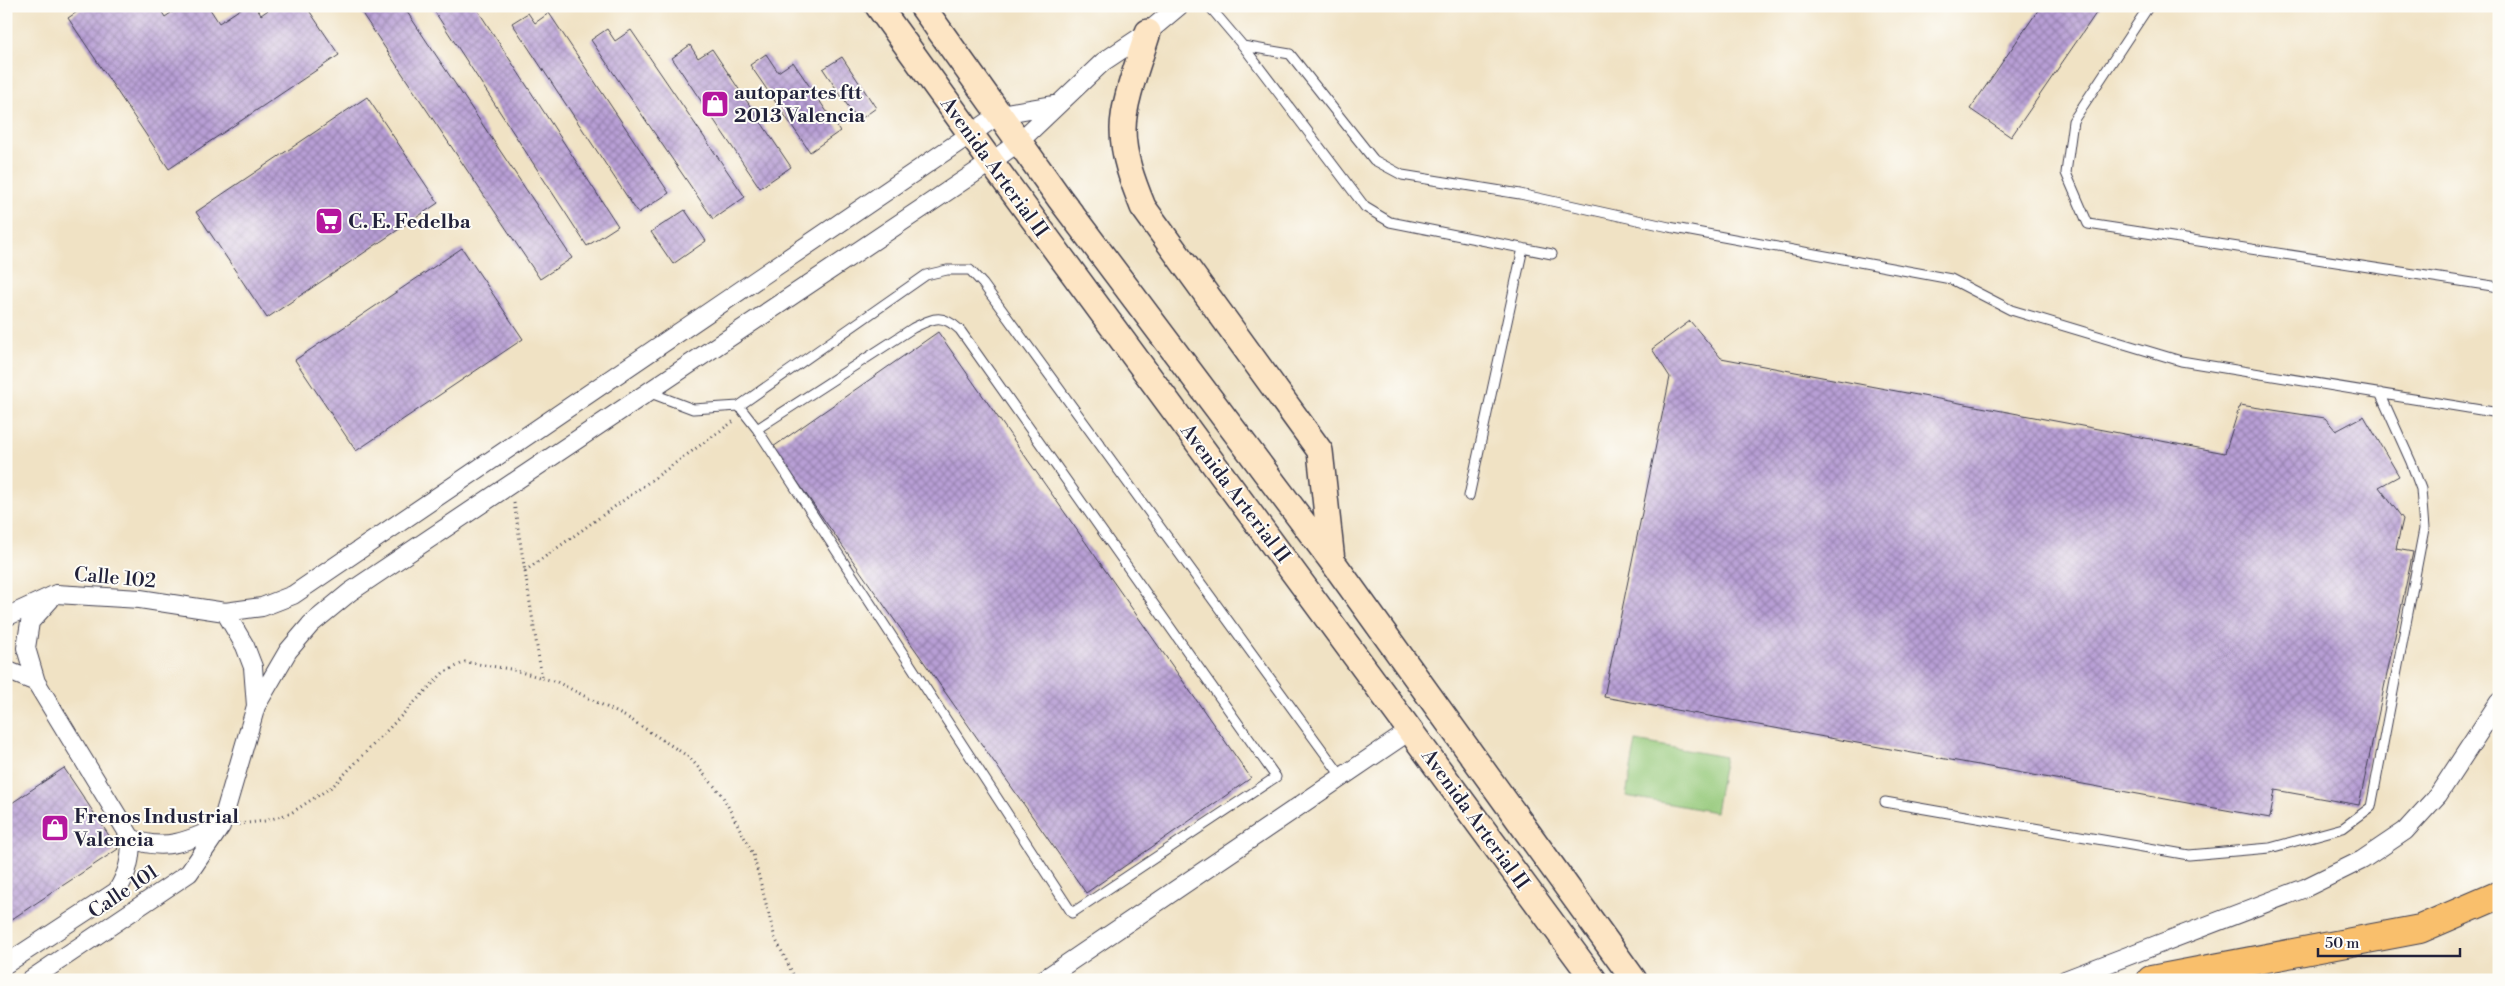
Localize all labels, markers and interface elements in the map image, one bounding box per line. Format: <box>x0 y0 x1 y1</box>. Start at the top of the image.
place label: autopartes ftt 2013 Valencia <box>734 81 865 129</box>
shop icon: autopartes ftt 2013 Valencia <box>700 89 730 119</box>
street label: Avenida Arterial II <box>934 92 1053 243</box>
supermarket icon: C. E. Fedelba <box>314 206 344 236</box>
place label: C. E. Fedelba <box>348 210 471 235</box>
street label: Avenida Arterial II <box>1174 419 1295 569</box>
street label: Calle 102 <box>73 562 157 595</box>
street label: Avenida Arterial II <box>1415 744 1534 895</box>
place label: Frenos Industrial Valencia <box>73 805 239 853</box>
shop icon: Frenos Industrial Valencia <box>40 813 70 843</box>
street label: Calle 101 <box>84 860 164 925</box>
scale bar <box>2318 926 2460 958</box>
text: 50 m <box>2325 934 2359 953</box>

